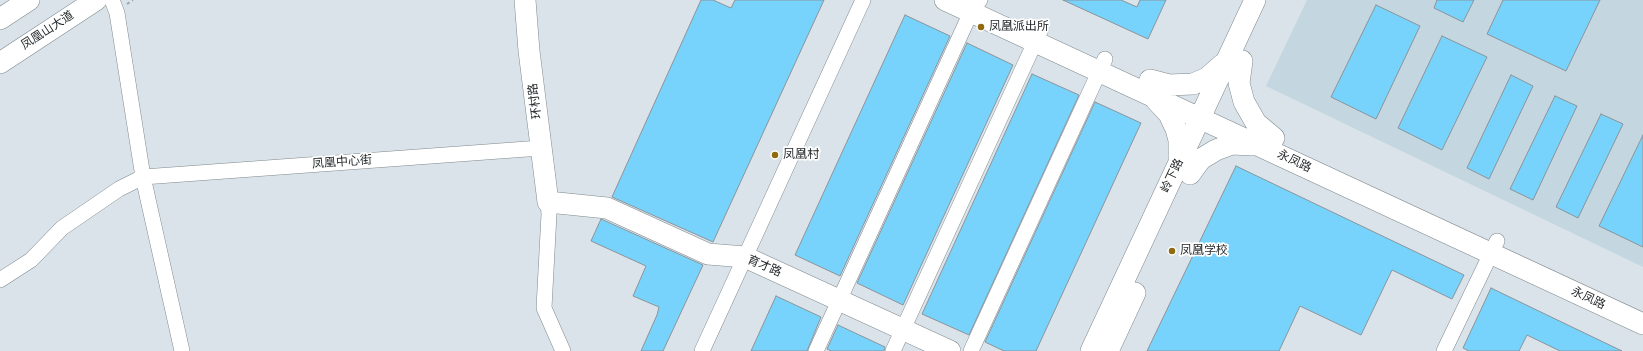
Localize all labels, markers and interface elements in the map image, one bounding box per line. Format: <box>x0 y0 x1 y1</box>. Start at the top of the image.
street label: 凤凰山大道 <box>19 9 77 53</box>
place label: 凤凰派出所 <box>989 20 1049 34</box>
marker: 凤凰派出所 <box>976 22 986 32</box>
street label: 环村路 <box>527 82 545 120</box>
place label: 凤凰村 <box>783 148 819 162</box>
street label: 永凤路 <box>1275 148 1313 176</box>
marker: 凤凰村 <box>770 150 780 160</box>
street label: 凤凰中心街 <box>312 154 372 172</box>
street label: 岭下路 <box>1159 157 1187 195</box>
place label: 凤凰学校 <box>1180 244 1228 258</box>
marker: 凤凰学校 <box>1167 246 1177 256</box>
street label: 育才路 <box>745 253 783 281</box>
street label: 永凤路 <box>1569 285 1607 313</box>

